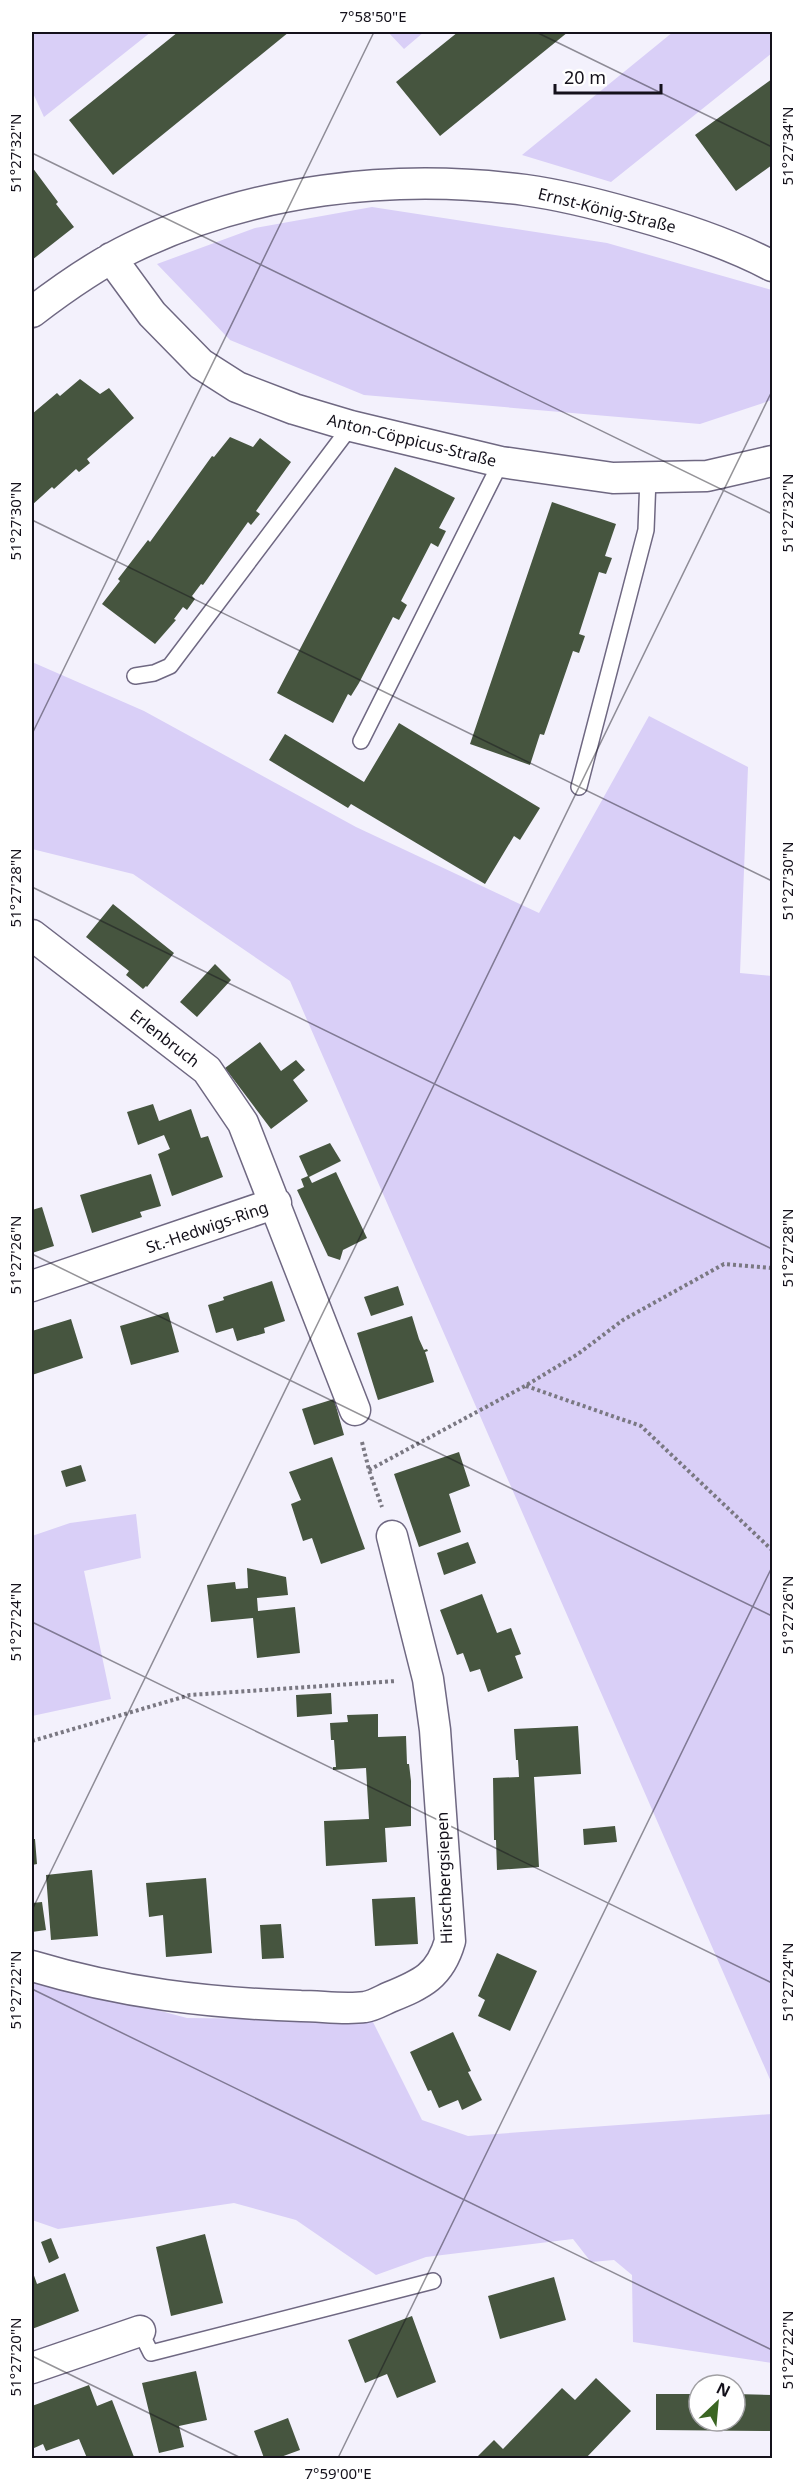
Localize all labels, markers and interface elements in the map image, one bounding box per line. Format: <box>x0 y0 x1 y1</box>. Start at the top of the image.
text: 7°58'50"E <box>339 6 407 26</box>
scale bar <box>555 57 662 95</box>
text: 20 m <box>564 65 606 89</box>
text: 51°27'34"N <box>777 107 797 185</box>
text: 51°27'32"N <box>5 114 25 192</box>
street label: Ernst-König-Straße <box>536 182 678 238</box>
street label: Anton-Cöppicus-Straße <box>325 408 499 472</box>
text: 51°27'32"N <box>777 474 797 552</box>
text: 51°27'30"N <box>5 482 25 560</box>
text: 51°27'30"N <box>777 842 797 920</box>
text: 51°27'28"N <box>5 849 25 927</box>
street label: Erlenbruch <box>126 1004 204 1072</box>
street label: St.-Hedwigs-Ring <box>143 1196 271 1258</box>
text: 51°27'28"N <box>777 1209 797 1287</box>
text: 51°27'26"N <box>5 1216 25 1294</box>
text: 51°27'26"N <box>777 1576 797 1654</box>
text: 51°27'24"N <box>5 1583 25 1661</box>
street label: Hirschbergsiepen <box>431 1811 457 1945</box>
text: 51°27'24"N <box>777 1943 797 2021</box>
text: 51°27'22"N <box>5 1951 25 2029</box>
text: 51°27'22"N <box>777 2311 797 2389</box>
text: 51°27'20"N <box>5 2318 25 2396</box>
north arrow <box>687 2373 747 2433</box>
text: N <box>713 2377 734 2402</box>
text: 7°59'00"E <box>304 2463 372 2483</box>

